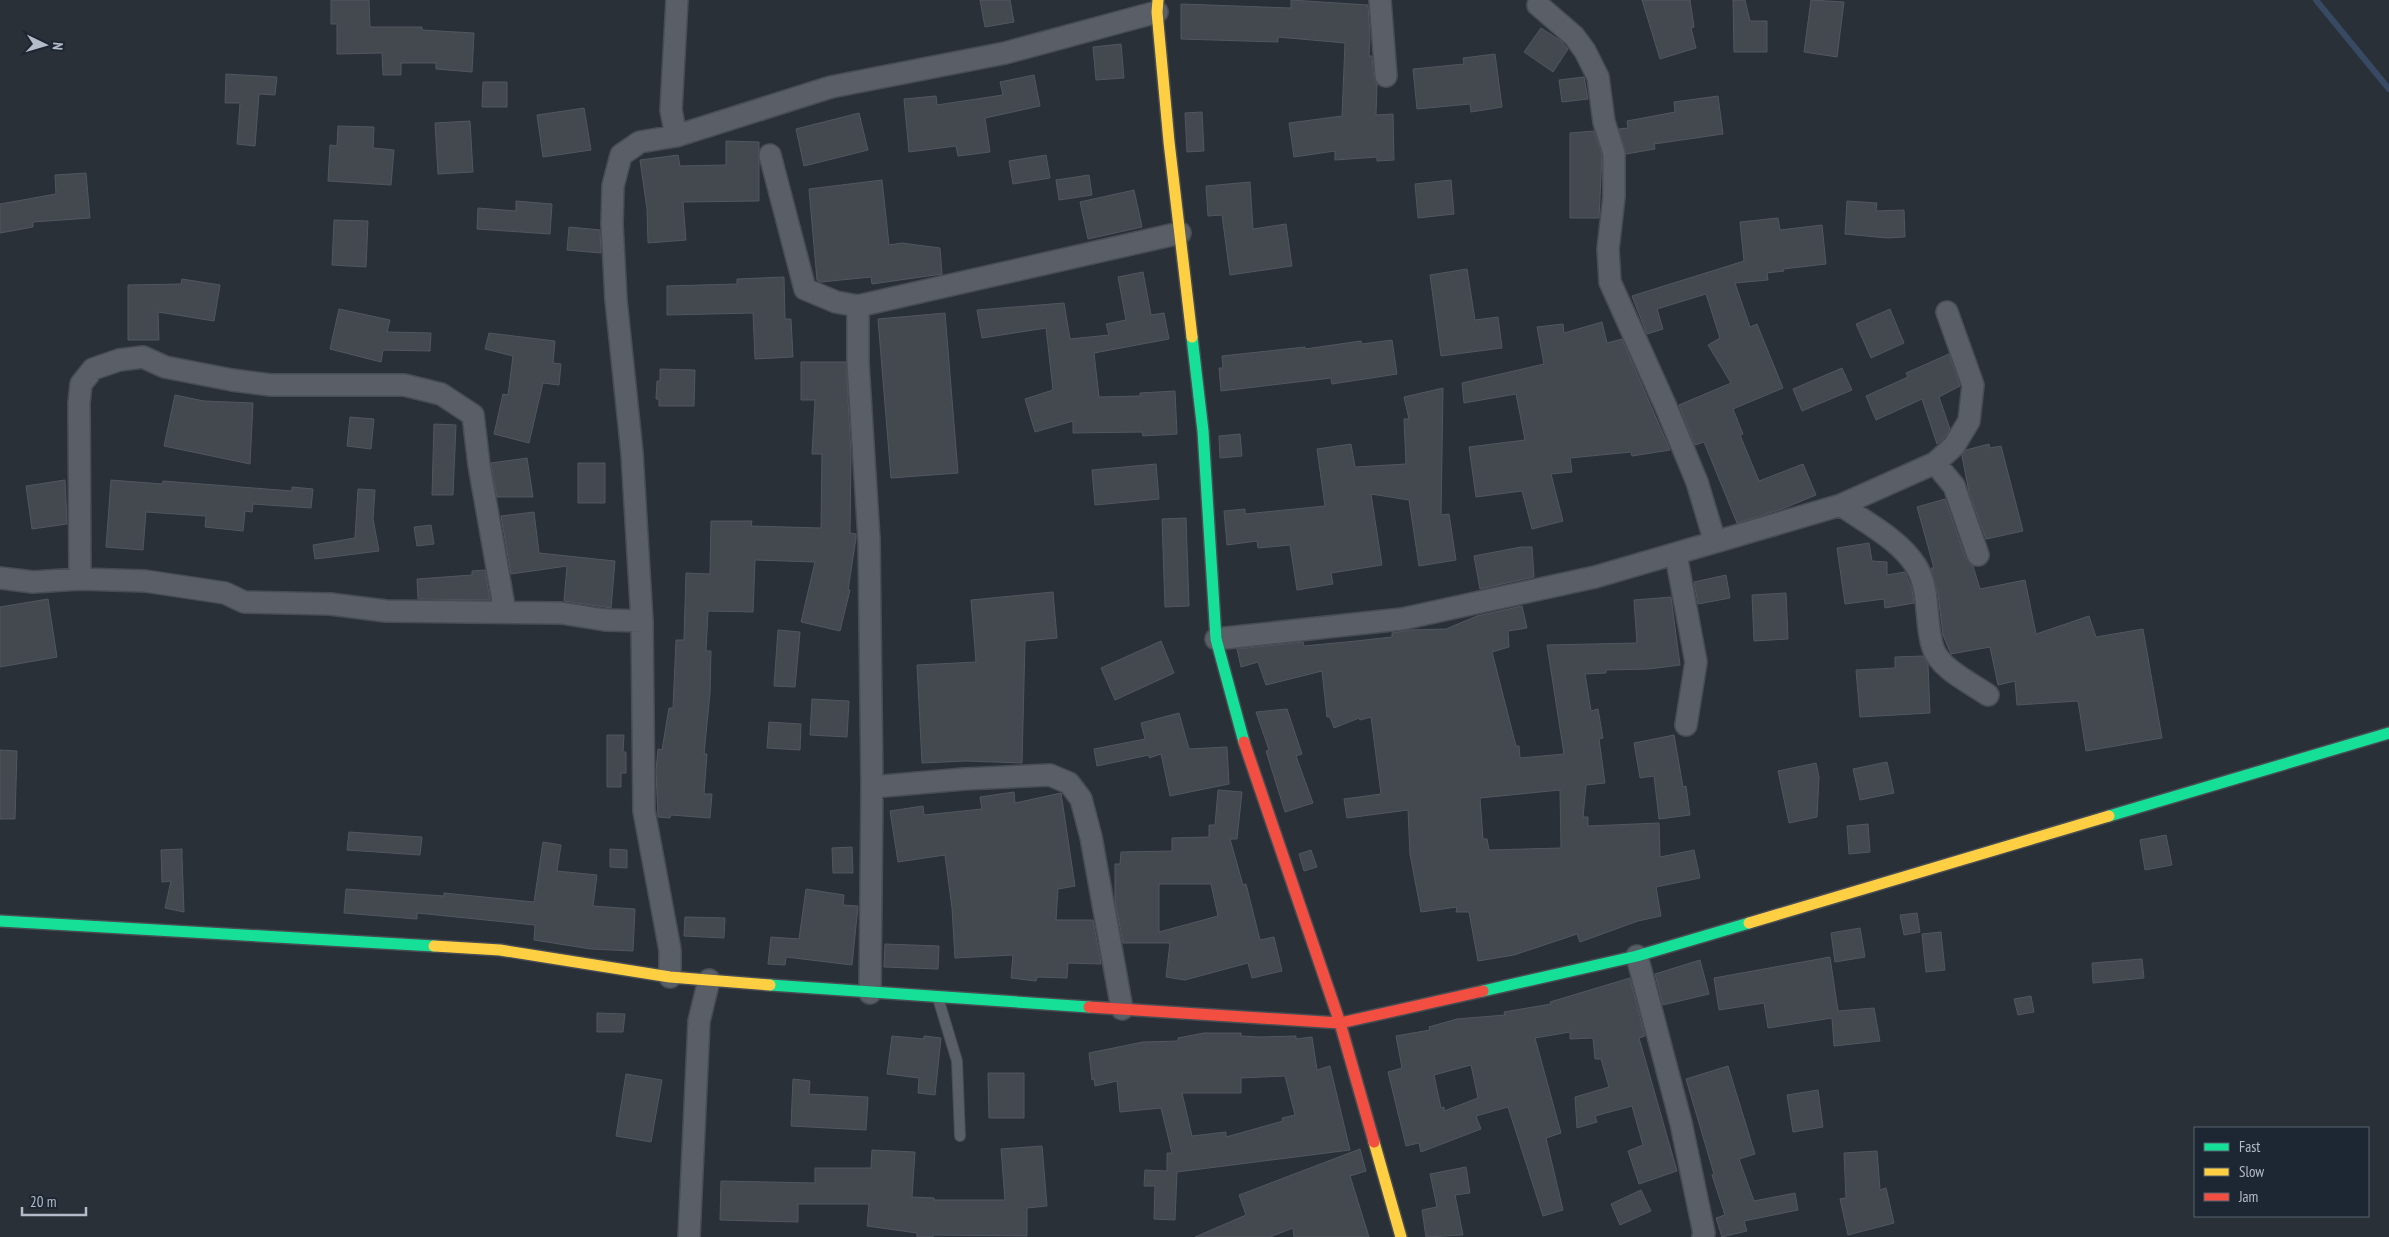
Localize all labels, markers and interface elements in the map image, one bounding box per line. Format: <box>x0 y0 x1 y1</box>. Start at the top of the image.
north arrow <box>20 20 70 70</box>
text: N <box>49 42 67 51</box>
legend <box>2194 1127 2369 1217</box>
text: Fast <box>2239 1137 2260 1156</box>
text: Slow <box>2239 1162 2264 1181</box>
scale bar <box>22 1184 86 1216</box>
text: Jam <box>2238 1187 2258 1206</box>
text: 20 m <box>30 1192 56 1211</box>

